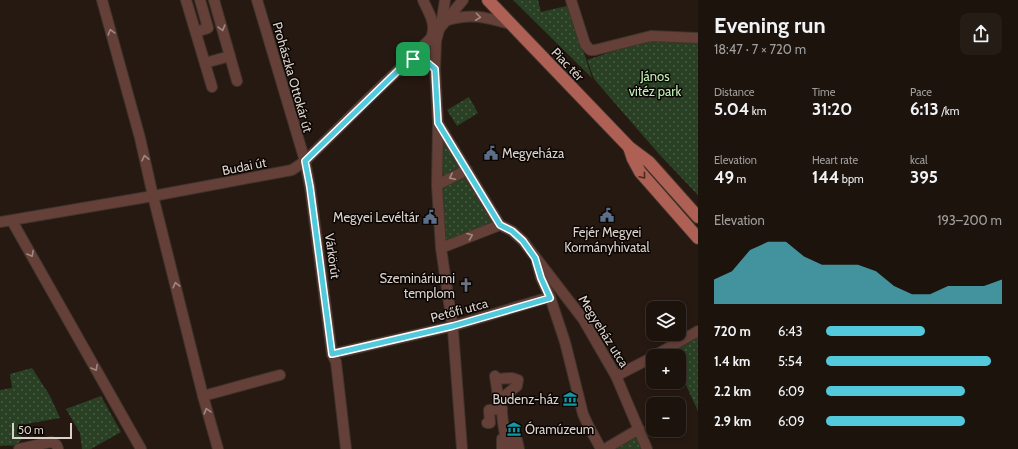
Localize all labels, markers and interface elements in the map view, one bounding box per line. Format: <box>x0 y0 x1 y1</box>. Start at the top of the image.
one-way arrow <box>475 12 481 21</box>
text: Evening run <box>714 12 826 39</box>
button: share <box>960 13 1002 55</box>
street label: Prohászka Ottokár út <box>270 20 317 135</box>
one-way arrow <box>217 24 226 31</box>
one-way arrow <box>107 29 116 36</box>
text: 18:47 · 7 × 720 m <box>714 41 806 57</box>
pin <box>396 42 430 76</box>
street label: Piac tér <box>548 44 588 85</box>
icon: arrive <box>402 48 424 70</box>
park label: János vitéz park <box>629 68 681 99</box>
text: Distance <box>714 85 755 99</box>
text: Time <box>812 85 835 99</box>
text: Pace <box>910 85 932 99</box>
text: 5.04 <box>714 99 749 119</box>
text: 31:20 <box>812 99 852 119</box>
text: 6:13 <box>910 99 939 119</box>
text: km <box>749 104 766 118</box>
text: /km <box>939 104 959 118</box>
public building icon: Megyeháza <box>483 145 499 161</box>
place label: Megyeháza <box>502 145 565 161</box>
text: Elevation <box>714 153 757 167</box>
text: Heart rate <box>812 153 858 167</box>
text: kcal <box>910 153 928 167</box>
street label: Budai út <box>220 154 268 178</box>
one-way arrow <box>142 155 150 161</box>
text: 49 <box>714 167 734 187</box>
text: 144 <box>812 167 839 187</box>
text: 395 <box>910 167 938 187</box>
one-way arrow <box>639 171 646 178</box>
text: m <box>734 172 746 186</box>
text: bpm <box>839 172 864 186</box>
one-way arrow <box>449 173 456 180</box>
public building icon: Fejér Megyei Kormányhivatal <box>599 207 615 223</box>
place label: Megyei Levéltár <box>333 209 420 225</box>
public building icon: Megyei Levéltár <box>422 209 438 225</box>
text: Elevation <box>714 212 765 228</box>
text: 193–200 m <box>937 212 1002 228</box>
place label: Fejér Megyei Kormányhivatal <box>564 224 650 255</box>
street label: Várkörút <box>322 232 344 280</box>
one-way arrow <box>467 233 474 241</box>
one-way arrow <box>26 250 33 258</box>
place label: Szemináriumi templom <box>379 270 455 301</box>
church icon: Szemináriumi templom <box>458 277 474 293</box>
one-way arrow <box>172 282 180 289</box>
street label: Megyeház utca <box>575 292 633 371</box>
street label: Petőfi utca <box>429 294 490 325</box>
map controls <box>646 301 686 437</box>
button: layers <box>646 301 686 341</box>
text: 720 m <box>714 323 751 339</box>
text: 6:43 <box>778 323 803 339</box>
button: + <box>646 349 686 389</box>
text: 1.4 km <box>714 353 750 369</box>
text: 5:54 <box>778 353 802 369</box>
one-way arrow <box>90 364 97 371</box>
text: 2.2 km <box>714 383 751 399</box>
text: 6:09 <box>778 383 805 399</box>
place label: Budenz-ház <box>493 391 559 407</box>
museum icon: Budenz-ház <box>562 391 578 407</box>
button: − <box>646 397 686 437</box>
one-way arrow <box>203 408 212 415</box>
text: 2.9 km <box>714 413 751 429</box>
text: 6:09 <box>778 413 805 429</box>
scale bar <box>12 421 72 440</box>
museum icon: Óramúzeum <box>506 421 522 437</box>
place label: Óramúzeum <box>525 421 594 437</box>
text: 50 m <box>18 423 44 437</box>

